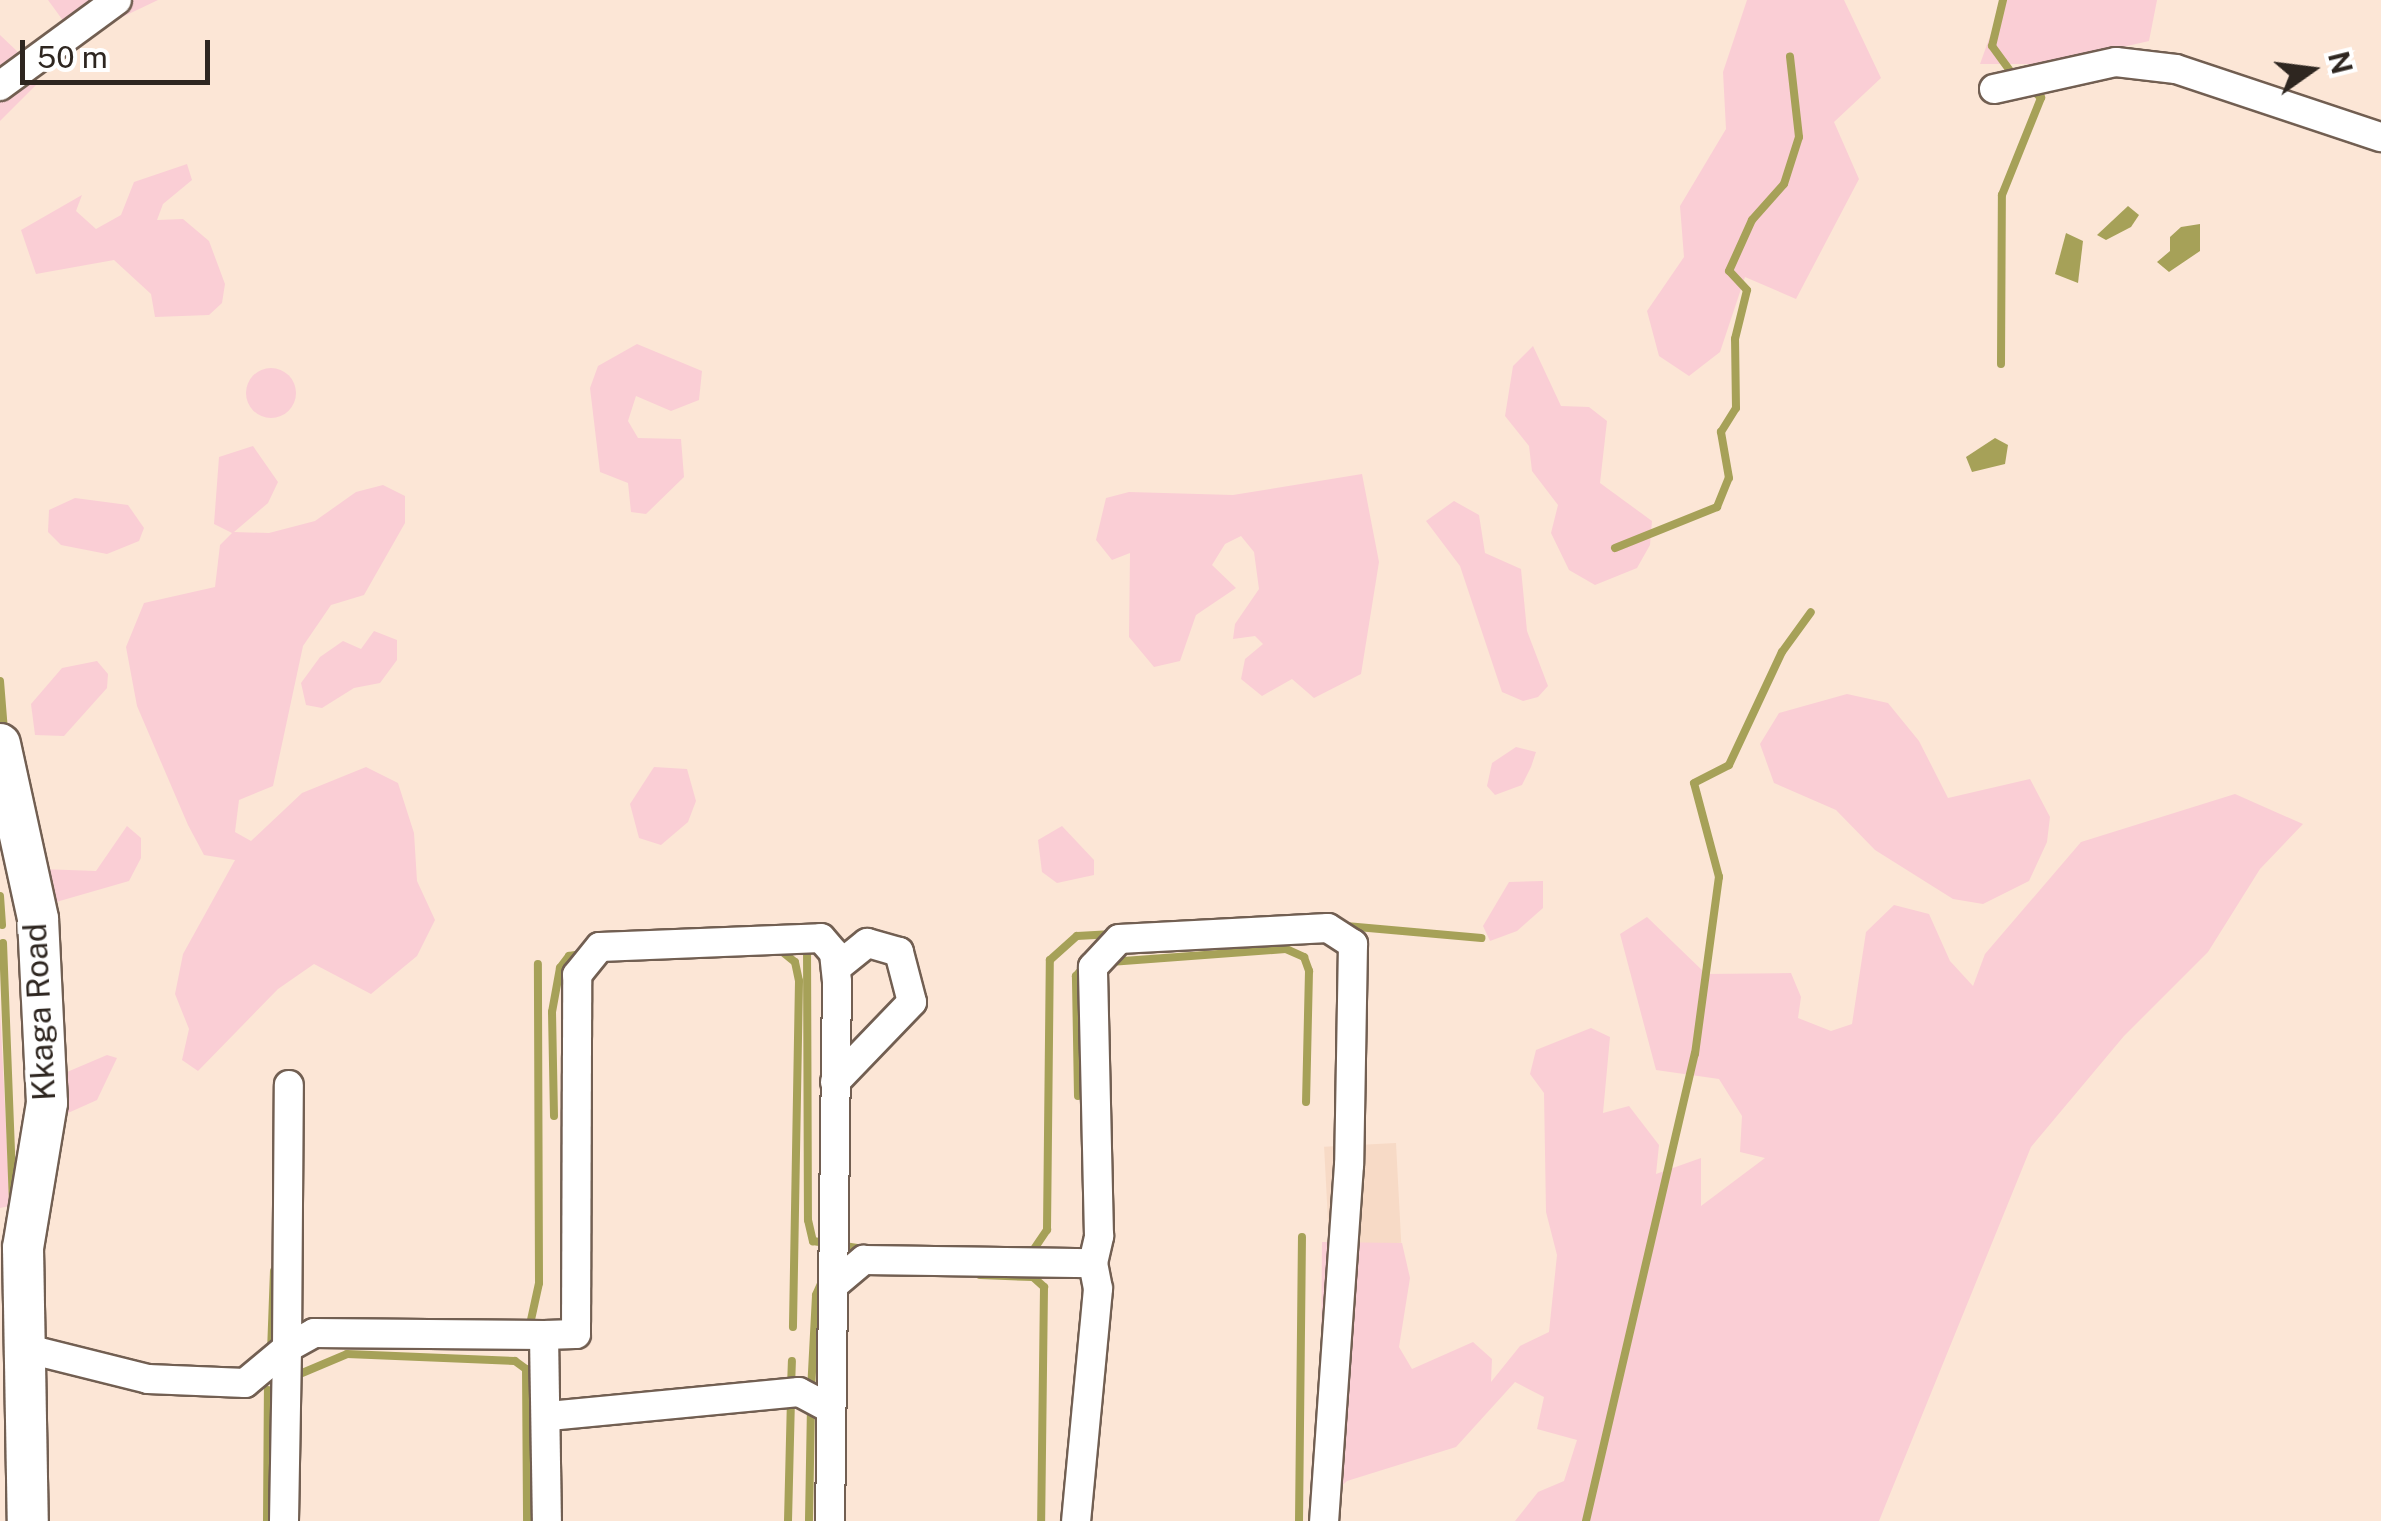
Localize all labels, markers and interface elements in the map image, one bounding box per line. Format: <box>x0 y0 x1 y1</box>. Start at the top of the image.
scale bar <box>25 20 215 82</box>
north arrow <box>2261 20 2361 120</box>
text: 50 m <box>37 39 108 75</box>
text: N <box>2322 48 2359 77</box>
street label: Kkaga Road <box>16 922 64 1102</box>

